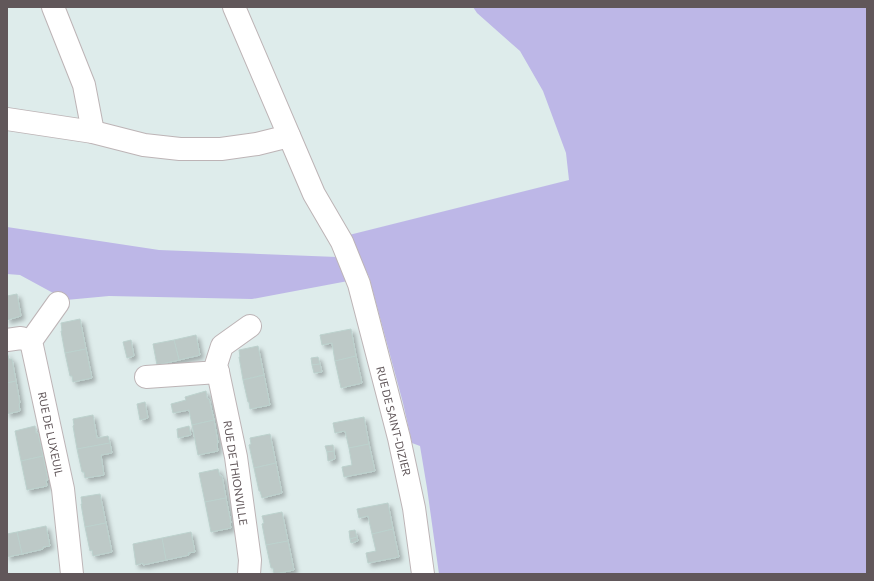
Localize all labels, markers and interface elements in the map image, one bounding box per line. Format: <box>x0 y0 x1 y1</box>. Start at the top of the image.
street label: RUE DE SAINT-DIZIER <box>374 365 414 478</box>
street label: RUE DE LUXEUIL <box>36 390 66 478</box>
street label: RUE DE THIONVILLE <box>221 420 251 526</box>

